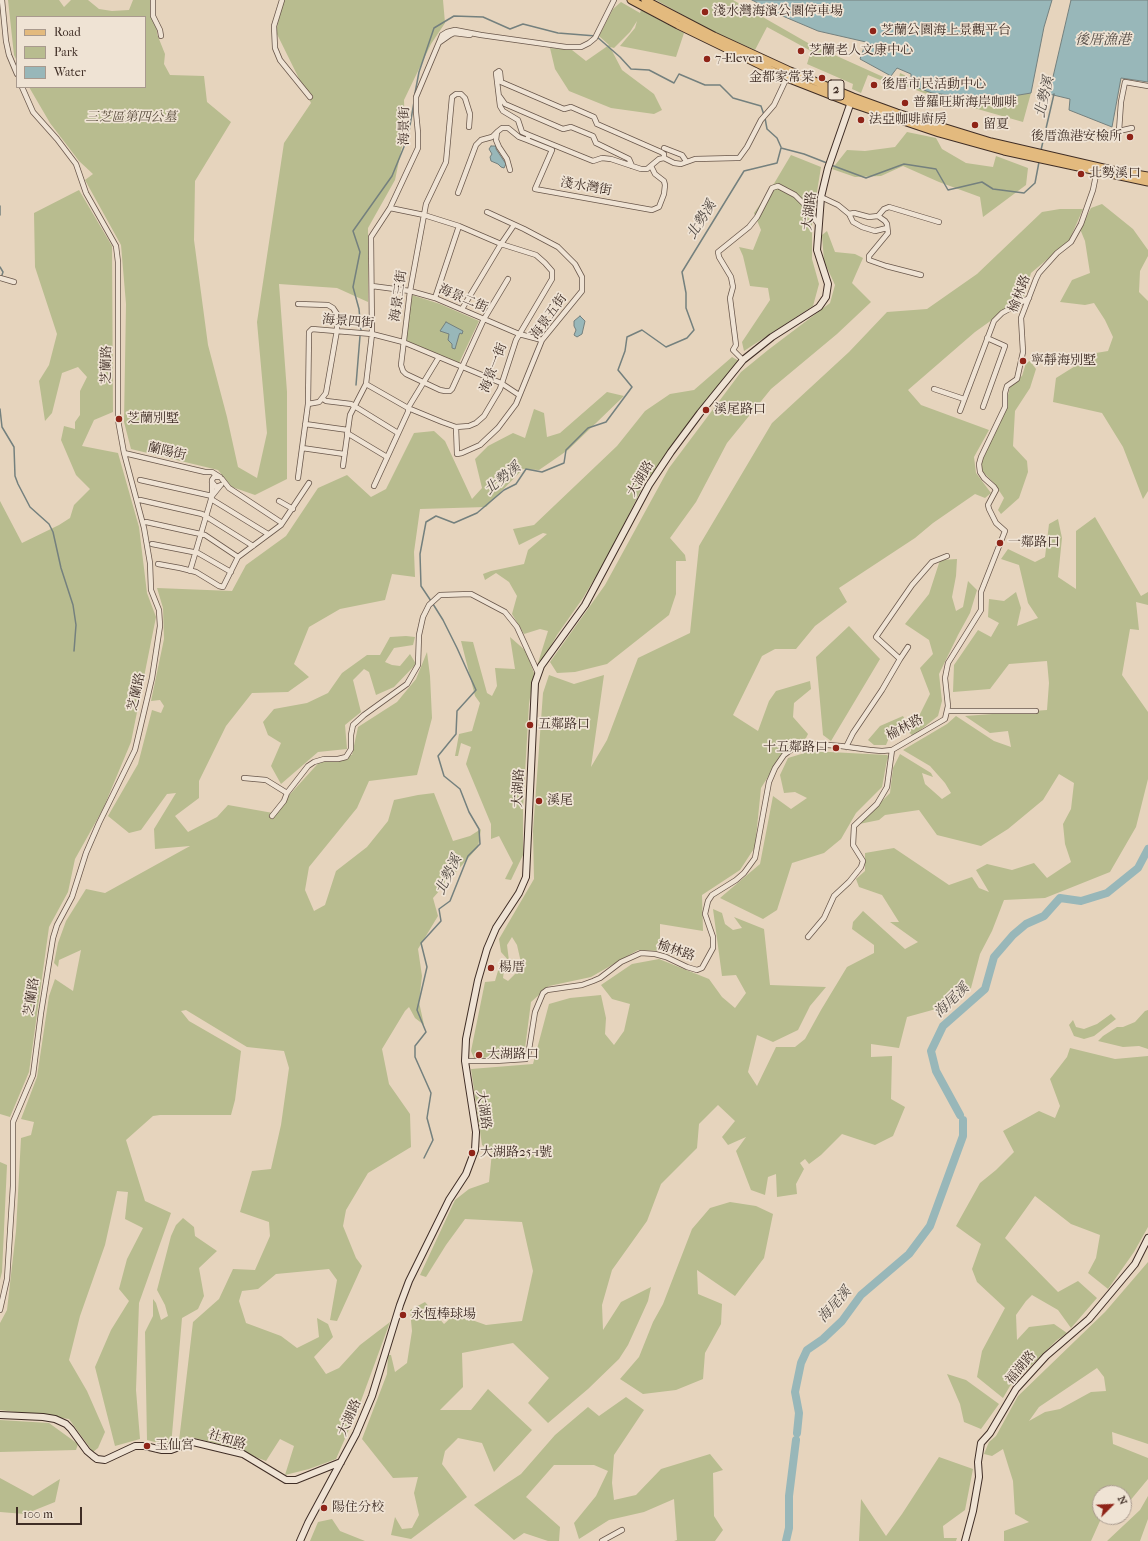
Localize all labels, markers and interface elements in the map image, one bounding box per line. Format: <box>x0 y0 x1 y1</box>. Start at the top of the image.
place label: 淺水灣海濱公園停車場 <box>713 4 843 20</box>
marker: 淺水灣海濱公園停車場 <box>700 7 710 17</box>
legend <box>16 16 146 88</box>
place label: 芝蘭公園海上景觀平台 <box>881 23 1011 39</box>
text: Road <box>54 25 81 39</box>
marker: 芝蘭公園海上景觀平台 <box>868 26 878 36</box>
water label: 後厝漁港 <box>1075 33 1131 49</box>
place label: 芝蘭老人文康中心 <box>809 43 913 59</box>
text: Park <box>54 45 78 59</box>
marker: 芝蘭老人文康中心 <box>796 46 806 56</box>
place label: 7-Eleven <box>715 51 763 67</box>
marker: 7-Eleven <box>702 54 712 64</box>
text: Water <box>54 65 86 79</box>
place label: 金都家常菜 <box>749 70 814 86</box>
marker: 金都家常菜 <box>817 73 827 83</box>
water label: 北勢溪 <box>1032 75 1058 119</box>
place label: 後厝市民活動中心 <box>882 77 986 93</box>
road number: 2 <box>828 80 844 100</box>
marker: 後厝市民活動中心 <box>869 80 879 90</box>
place label: 普羅旺斯海岸咖啡 <box>913 95 1017 111</box>
marker: 普羅旺斯海岸咖啡 <box>900 98 910 108</box>
street label: 海景街 <box>397 106 413 146</box>
park label: 三芝區第四公墓 <box>86 110 176 126</box>
place label: 法亞咖啡廚房 <box>869 112 947 128</box>
marker: 法亞咖啡廚房 <box>856 115 866 125</box>
place label: 留夏 <box>983 117 1009 133</box>
marker: 留夏 <box>970 120 980 130</box>
place label: 後厝漁港安檢所 <box>1031 129 1122 145</box>
marker: 後厝漁港安檢所 <box>1125 132 1135 142</box>
place label: 北勢溪口 <box>1089 166 1141 182</box>
marker: 北勢溪口 <box>1076 169 1086 179</box>
street label: 淺水灣街 <box>559 175 613 199</box>
street label: 大湖路 <box>800 191 820 231</box>
water label: 北勢溪 <box>684 198 720 242</box>
street label: 海景三街 <box>388 269 410 323</box>
street label: 榆林路 <box>1006 273 1034 315</box>
street label: 海景二街 <box>436 282 490 316</box>
street label: 海景五街 <box>527 291 571 343</box>
street label: 海景四街 <box>321 312 375 332</box>
street label: 海景一街 <box>477 341 511 395</box>
street label: 芝蘭路 <box>99 345 115 385</box>
place label: 寧靜海別墅 <box>1031 353 1096 369</box>
marker: 寧靜海別墅 <box>1018 356 1028 366</box>
place label: 溪尾路口 <box>714 402 766 418</box>
marker: 溪尾路口 <box>701 405 711 415</box>
place label: 芝蘭別墅 <box>127 411 179 427</box>
marker: 芝蘭別墅 <box>114 414 124 424</box>
street label: 蘭陽街 <box>146 440 188 464</box>
street label: 大湖路 <box>624 458 658 500</box>
water label: 北勢溪 <box>481 459 525 499</box>
place label: 一鄰路口 <box>1008 535 1060 551</box>
marker: 一鄰路口 <box>995 538 1005 548</box>
street label: 芝蘭路 <box>125 671 149 713</box>
street label: 榆林路 <box>884 712 926 744</box>
place label: 五鄰路口 <box>538 717 590 733</box>
marker: 五鄰路口 <box>525 720 535 730</box>
place label: 十五鄰路口 <box>763 740 828 756</box>
marker: 十五鄰路口 <box>831 743 841 753</box>
street label: 大湖路 <box>510 768 528 808</box>
place label: 溪尾 <box>547 793 573 809</box>
marker: 溪尾 <box>534 796 544 806</box>
water label: 北勢溪 <box>432 852 466 898</box>
street label: 榆林路 <box>655 937 697 965</box>
place label: 楊厝 <box>499 960 525 976</box>
marker: 楊厝 <box>486 963 496 973</box>
street label: 芝蘭路 <box>21 977 43 1017</box>
water label: 海尾溪 <box>931 980 973 1022</box>
place label: 大湖路口 <box>487 1047 539 1063</box>
marker: 大湖路口 <box>474 1050 484 1060</box>
street label: 大湖路 <box>473 1090 493 1130</box>
place label: 大湖路25-1號 <box>480 1145 552 1161</box>
marker: 大湖路25-1號 <box>467 1148 477 1158</box>
water label: 海尾溪 <box>815 1284 855 1326</box>
place label: 永恆棒球場 <box>411 1307 476 1323</box>
marker: 永恆棒球場 <box>398 1310 408 1320</box>
street label: 福湖路 <box>1002 1348 1040 1388</box>
street label: 大湖路 <box>335 1397 365 1439</box>
street label: 社和路 <box>206 1427 248 1453</box>
place label: 玉仙宮 <box>155 1438 194 1454</box>
marker: 玉仙宮 <box>142 1441 152 1451</box>
north arrow <box>1092 1485 1132 1525</box>
text: N <box>1115 1494 1130 1507</box>
scale bar <box>18 1499 84 1525</box>
place label: 陽住分校 <box>332 1500 384 1516</box>
marker: 陽住分校 <box>319 1503 329 1513</box>
text: 100 m <box>23 1507 53 1521</box>

